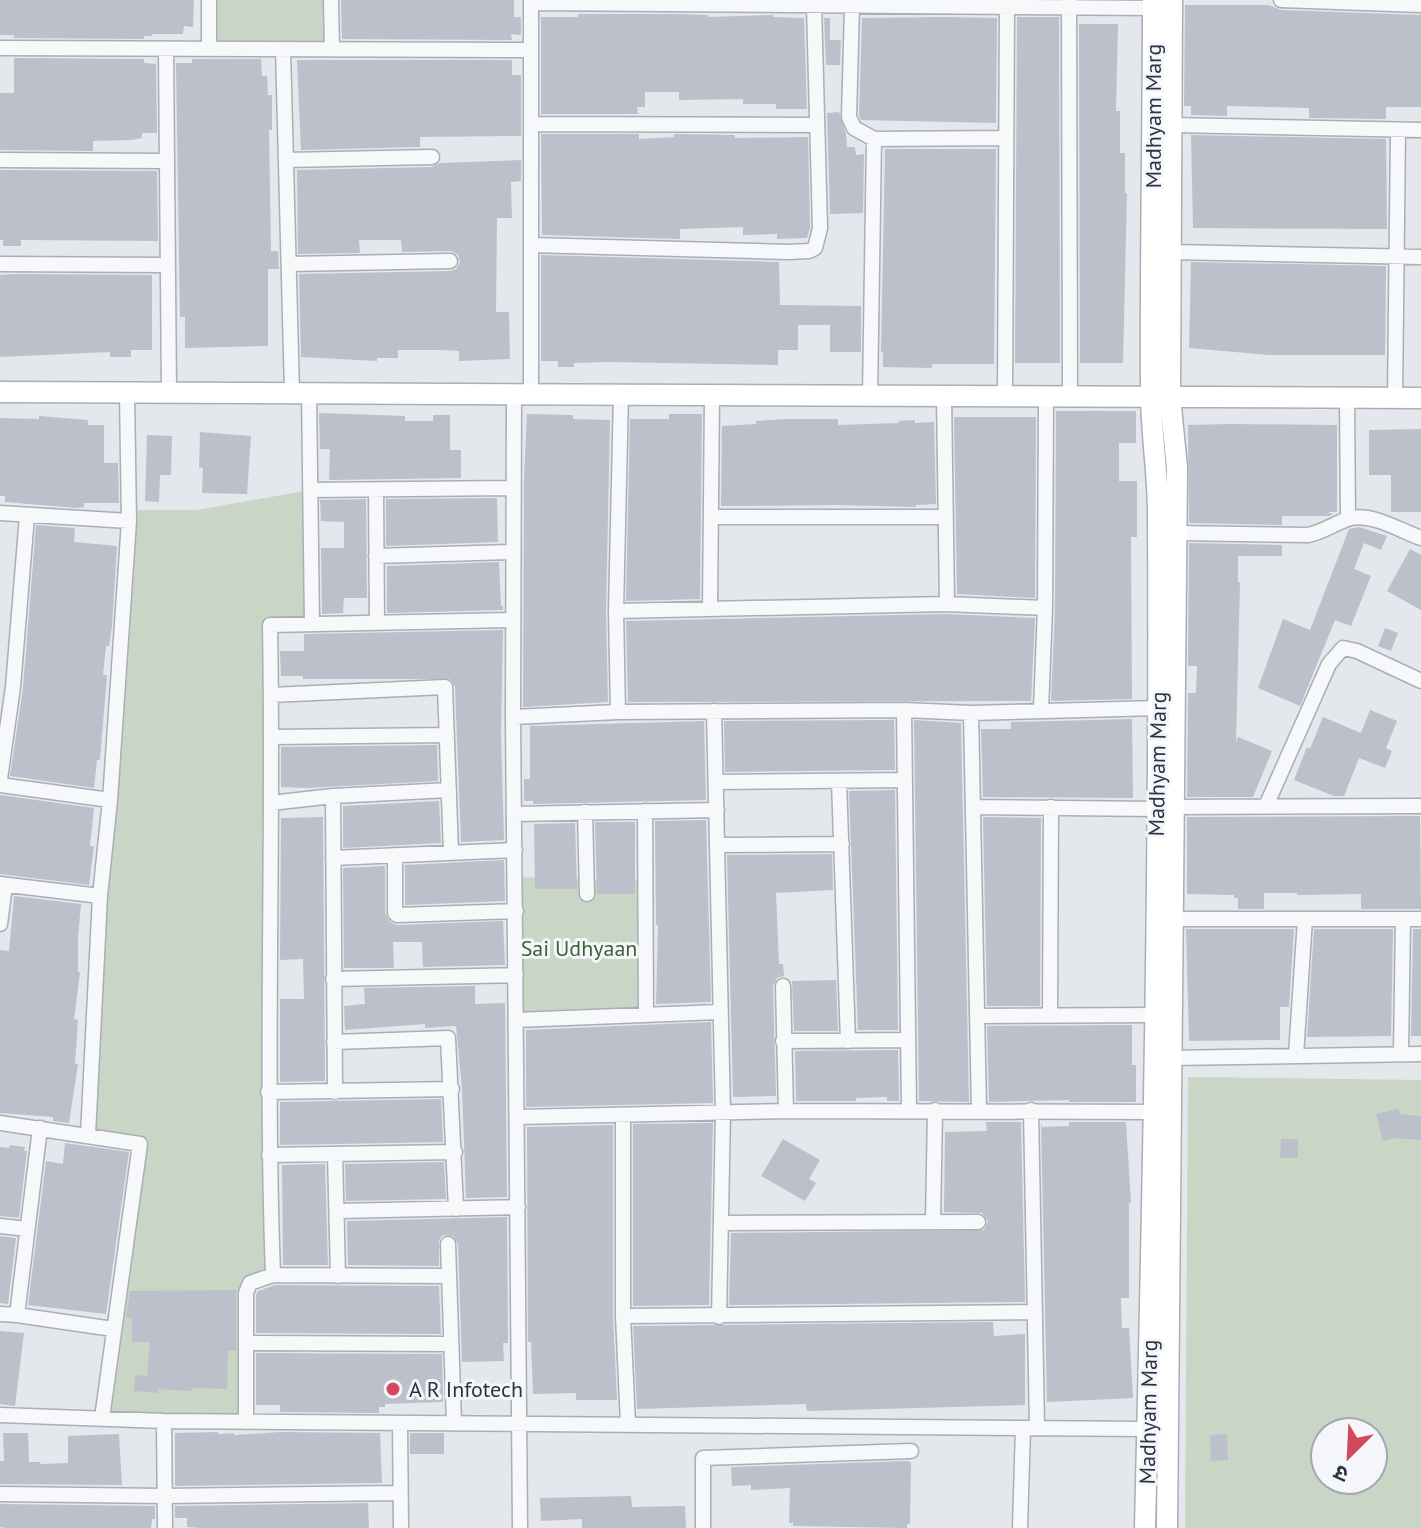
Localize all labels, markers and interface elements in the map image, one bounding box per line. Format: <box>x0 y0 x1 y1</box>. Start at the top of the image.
street label: Madhyam Marg <box>1139 44 1167 188</box>
street label: Madhyam Marg <box>1142 691 1172 837</box>
park label: Sai Udhyaan <box>521 934 637 962</box>
street label: Madhyam Marg <box>1133 1339 1163 1485</box>
place label: A R Infotech <box>409 1375 523 1403</box>
marker: A R Infotech <box>384 1380 402 1398</box>
north arrow <box>1309 1416 1389 1496</box>
text: उ <box>1328 1458 1352 1490</box>

